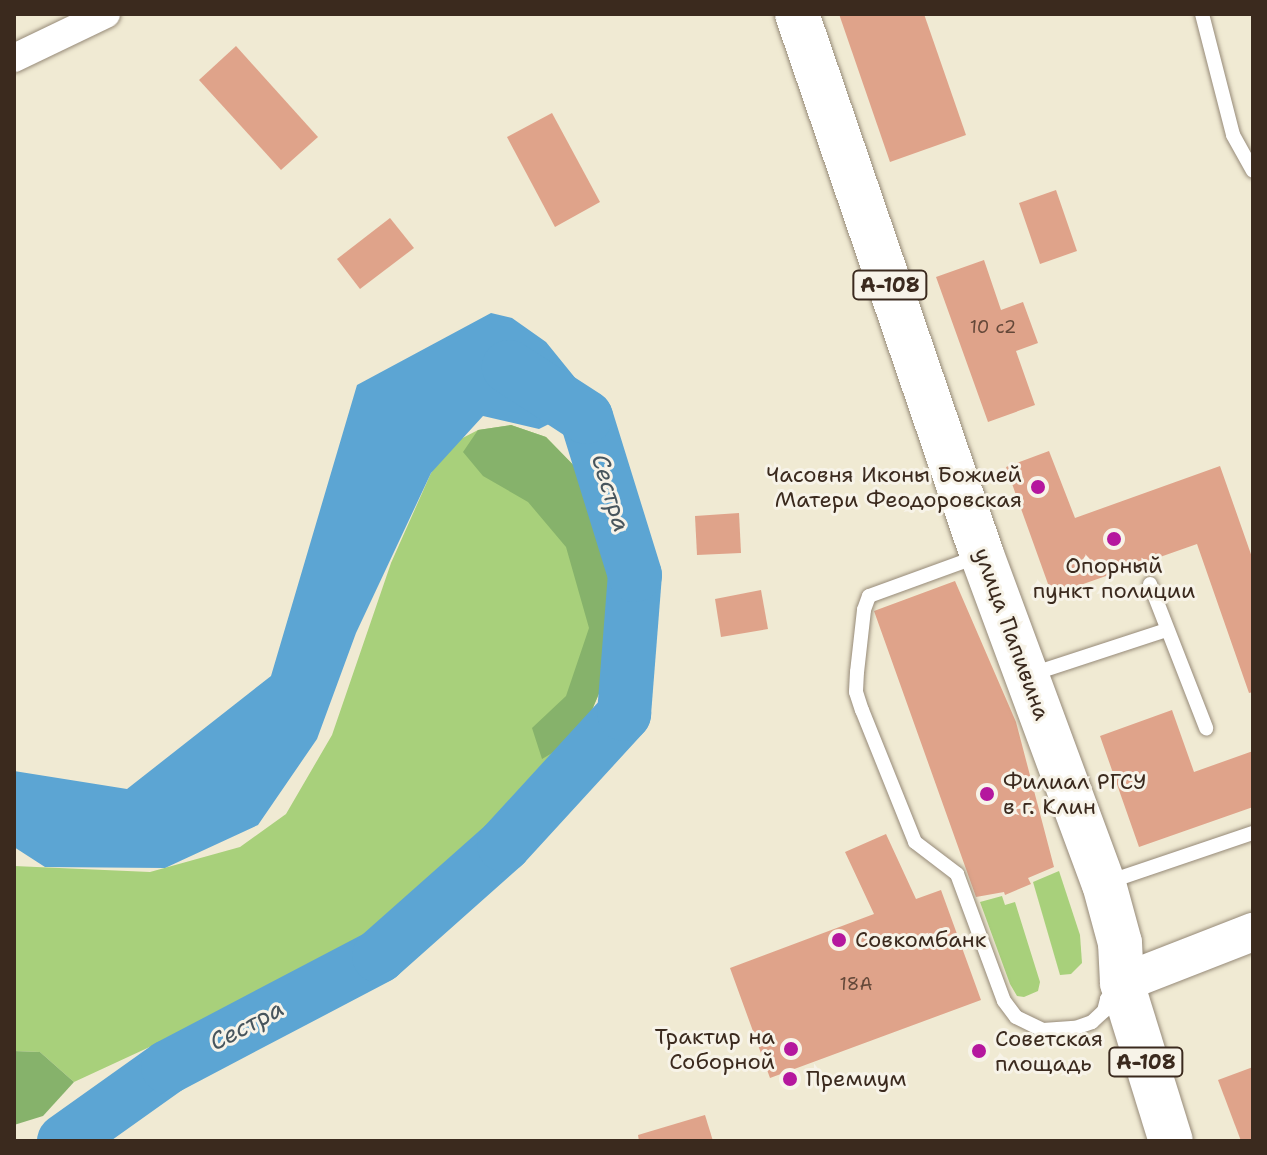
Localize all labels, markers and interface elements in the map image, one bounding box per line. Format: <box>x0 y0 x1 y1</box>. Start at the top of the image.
road number: А-108 <box>852 269 928 301</box>
house number: 10 с2 <box>970 316 1016 338</box>
water label: Сестра <box>585 451 635 535</box>
place label: Часовня Иконы Божией Матери Феодоровская <box>766 461 1022 512</box>
marker: Часовня Иконы Божией Матери Феодоровская <box>1029 478 1047 496</box>
marker: Опорный пункт полиции <box>1105 530 1123 548</box>
street label: улица Папивина <box>969 544 1055 724</box>
place label: Опорный пункт полиции <box>1033 552 1195 604</box>
place label: Филиал РГСУ в г. Клин <box>1003 768 1147 820</box>
marker: Филиал РГСУ в г. Клин <box>978 785 996 803</box>
place label: Совкомбанк <box>855 927 986 953</box>
marker: Совкомбанк <box>830 931 848 949</box>
house number: 18А <box>840 973 872 995</box>
water label: Сестра <box>205 995 289 1057</box>
place label: Трактир на Соборной <box>654 1023 775 1074</box>
place label: Советская площадь <box>995 1025 1103 1076</box>
marker: Трактир на Соборной <box>782 1040 800 1058</box>
marker: Советская площадь <box>970 1042 988 1060</box>
road number: А-108 <box>1108 1046 1184 1078</box>
place label: Премиум <box>806 1066 907 1092</box>
marker: Премиум <box>781 1070 799 1088</box>

